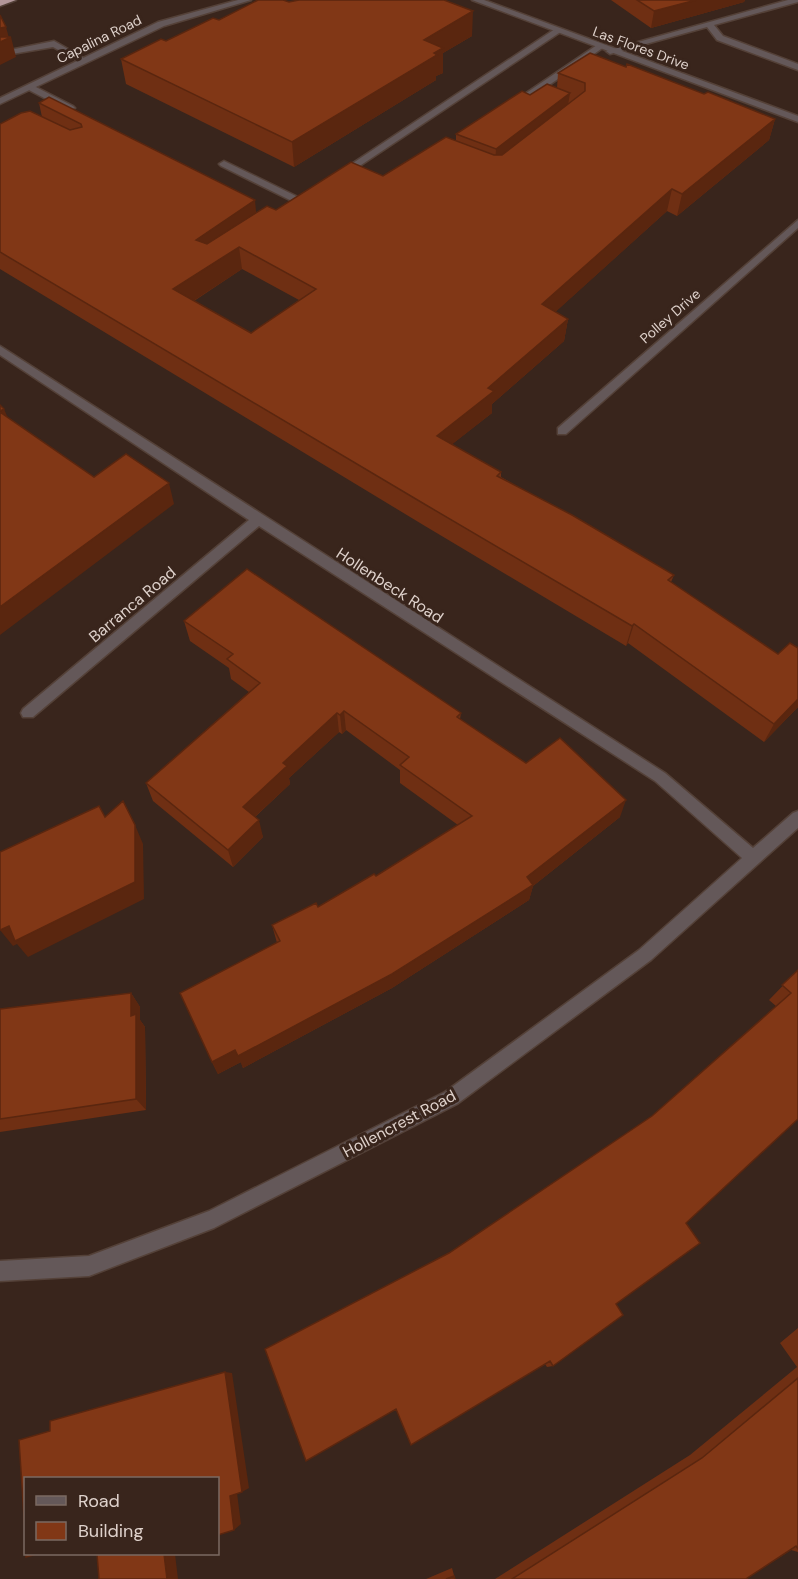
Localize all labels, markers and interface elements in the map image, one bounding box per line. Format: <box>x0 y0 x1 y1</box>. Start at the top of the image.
street label: Capalina Road <box>53 11 145 67</box>
street label: Las Flores Drive <box>590 22 692 74</box>
street label: Polley Drive <box>636 285 704 347</box>
street label: Hollenbeck Road <box>332 543 447 628</box>
street label: Barranca Road <box>84 562 180 647</box>
street label: Hollencrest Road <box>339 1085 459 1162</box>
legend <box>24 1477 219 1555</box>
text: Road <box>78 1489 120 1513</box>
text: Building <box>78 1519 143 1543</box>

